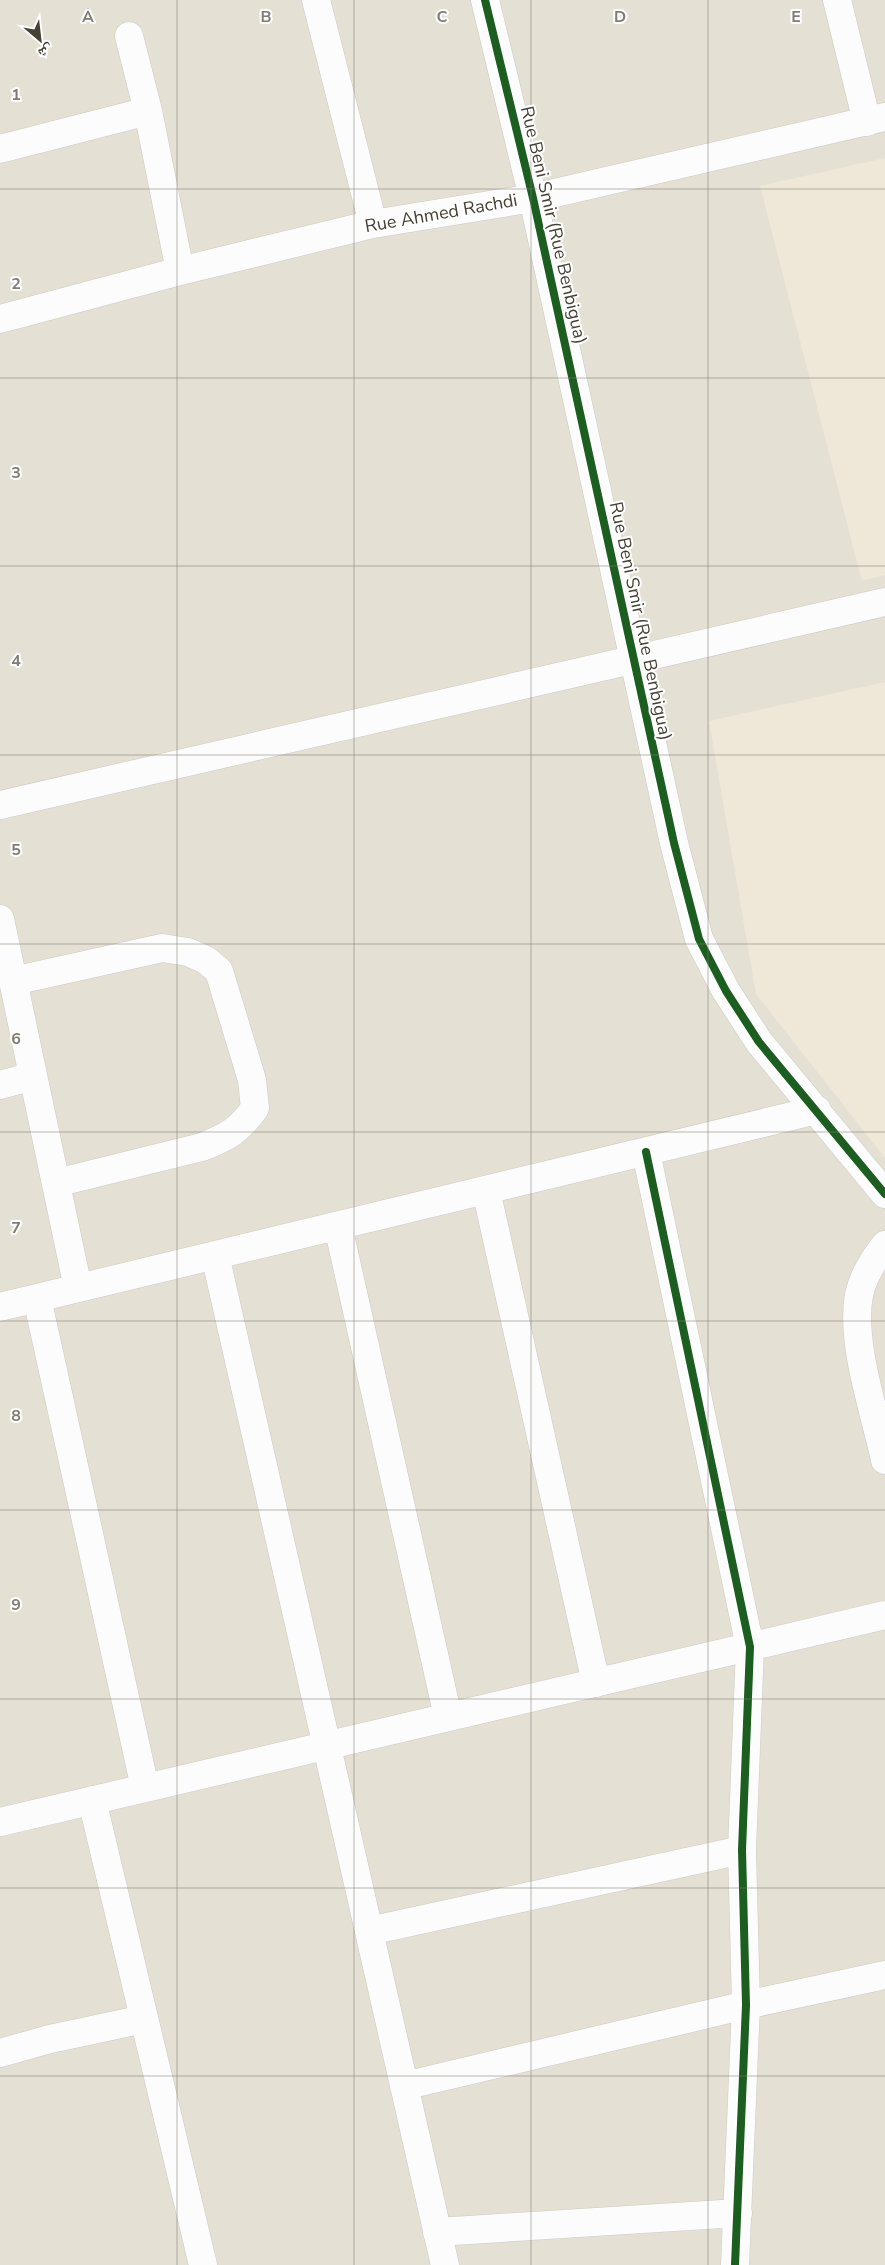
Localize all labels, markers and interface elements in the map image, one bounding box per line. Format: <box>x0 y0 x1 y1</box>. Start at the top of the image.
text: A <box>82 6 94 28</box>
text: B <box>260 6 272 28</box>
text: C <box>437 6 448 28</box>
text: D <box>614 6 626 28</box>
text: E <box>791 6 801 28</box>
north arrow <box>15 15 65 65</box>
text: ش <box>35 39 57 63</box>
text: 1 <box>11 84 21 106</box>
street label: Rue Beni Smir (Rue Benbigua) <box>515 104 593 346</box>
street label: Rue Ahmed Rachdi <box>363 188 519 238</box>
text: 2 <box>11 273 21 295</box>
text: 3 <box>11 462 21 484</box>
street label: Rue Beni Smir (Rue Benbigua) <box>604 499 678 743</box>
text: 4 <box>11 650 21 672</box>
text: 5 <box>11 839 21 861</box>
text: 6 <box>11 1028 21 1050</box>
text: 7 <box>11 1217 21 1239</box>
text: 8 <box>11 1405 21 1427</box>
text: 9 <box>11 1594 21 1616</box>

